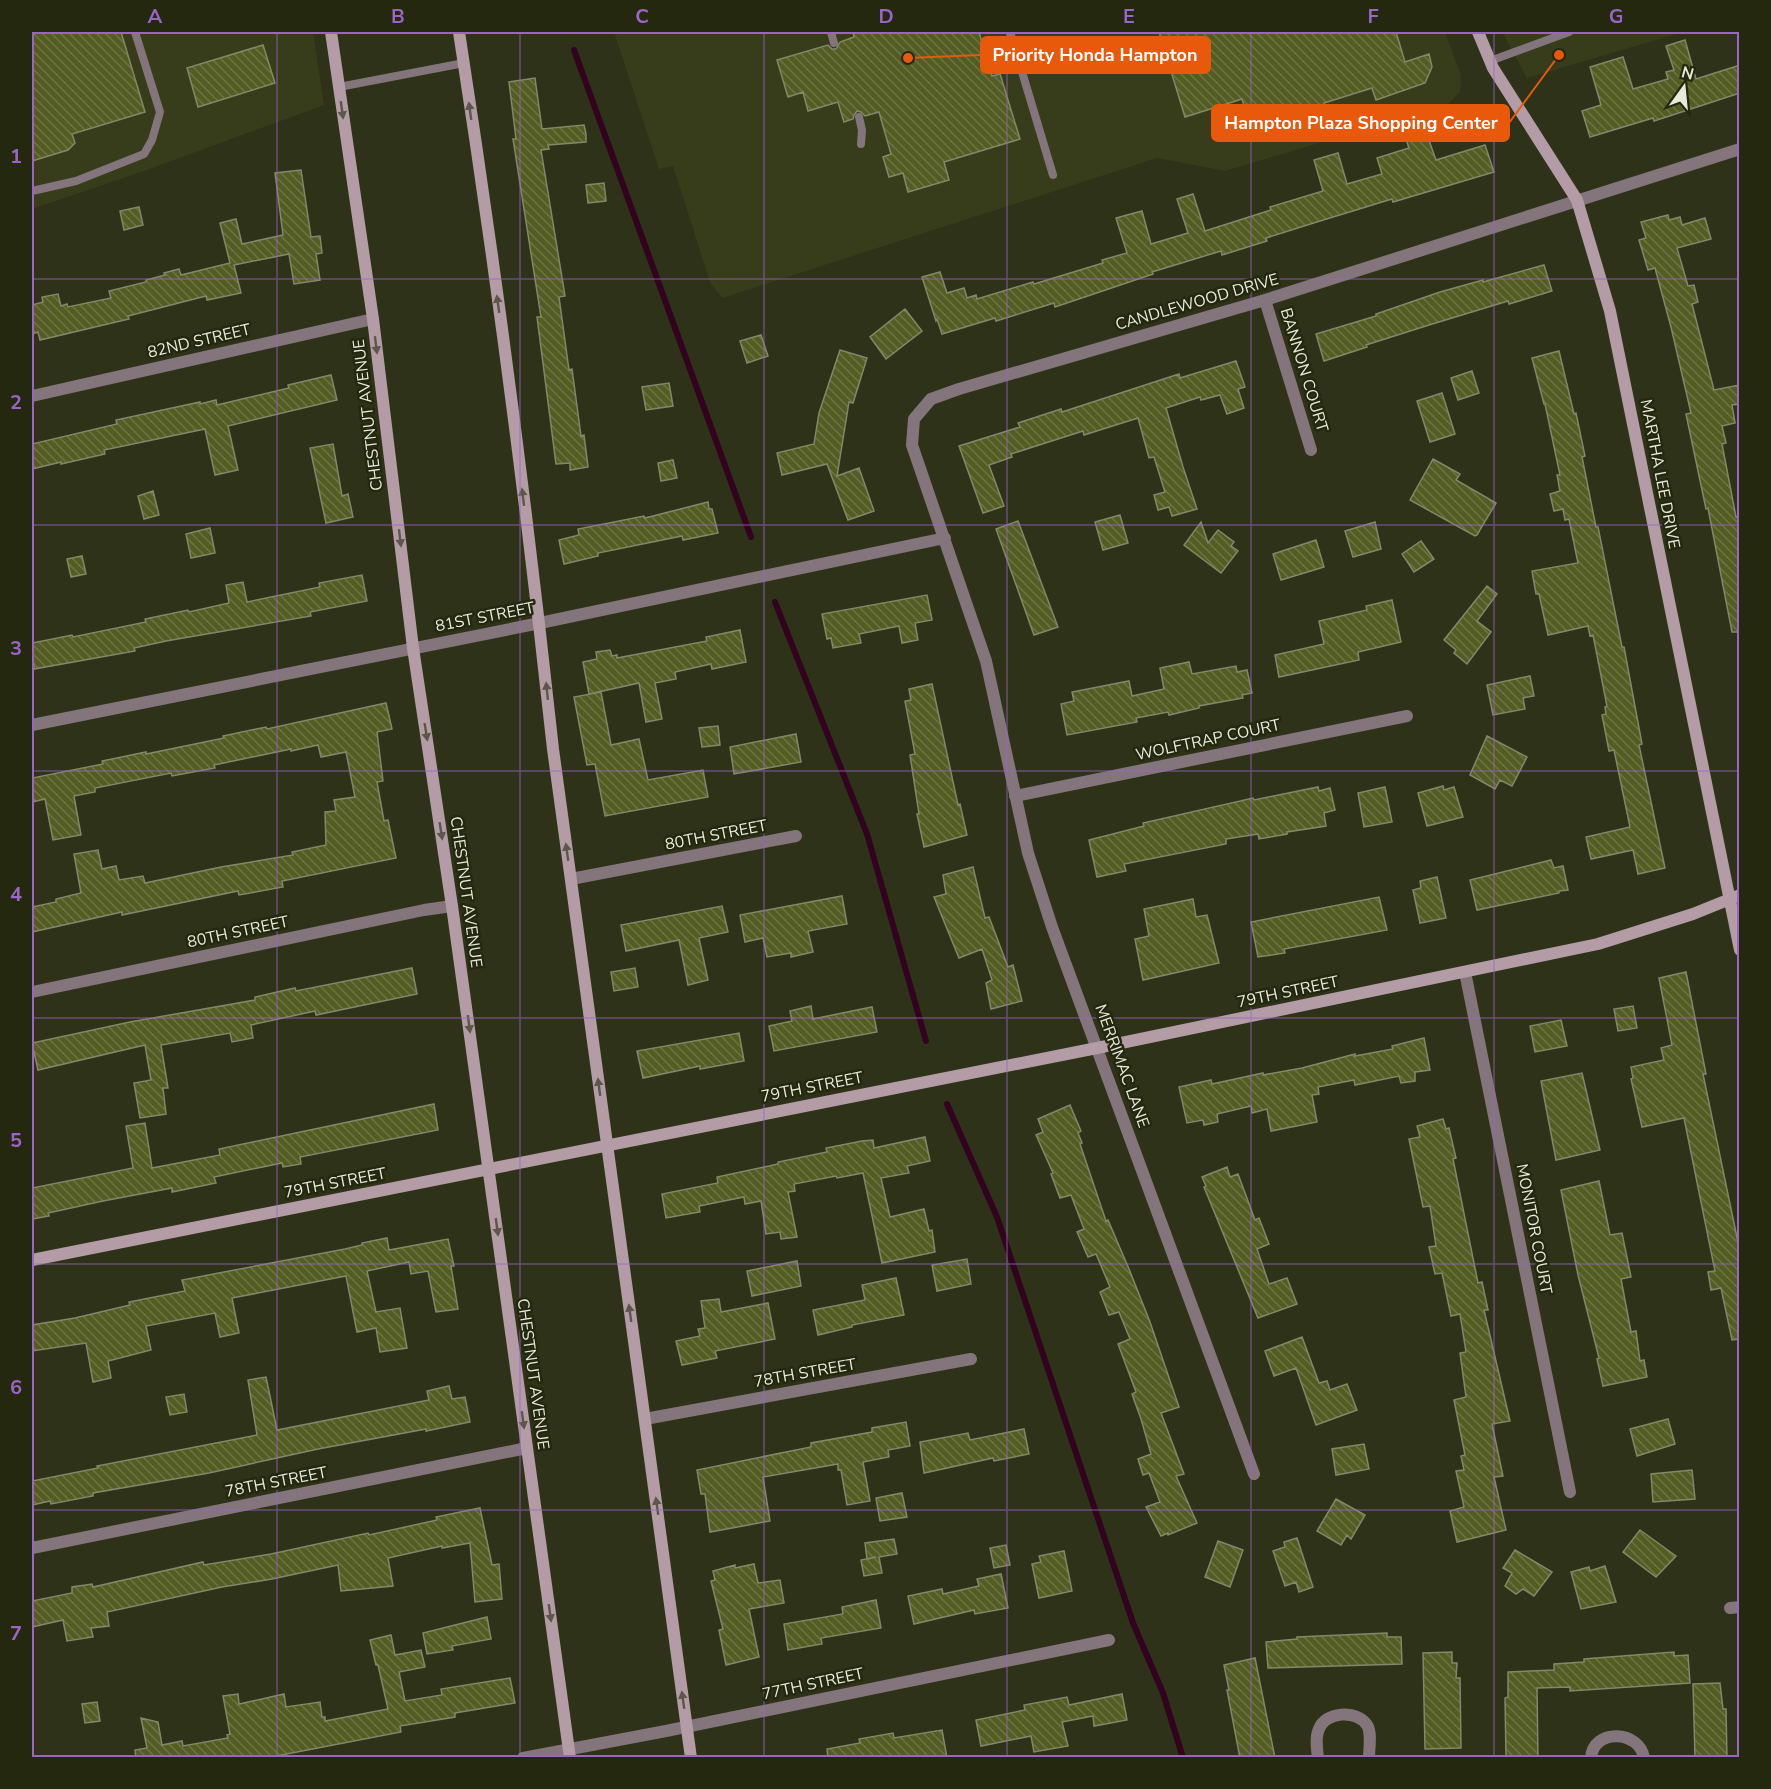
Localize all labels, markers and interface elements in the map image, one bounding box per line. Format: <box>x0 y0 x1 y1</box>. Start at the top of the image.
text: A <box>148 3 163 30</box>
text: B <box>391 3 405 30</box>
text: C <box>635 3 649 30</box>
text: D <box>878 3 894 30</box>
text: E <box>1123 3 1135 30</box>
text: F <box>1367 3 1379 30</box>
text: G <box>1609 3 1623 30</box>
callout: Priority Honda Hampton <box>981 37 1210 73</box>
text: Priority Honda Hampton <box>993 43 1197 67</box>
north arrow <box>1654 57 1714 117</box>
text: N <box>1679 61 1696 86</box>
one-way arrow <box>338 101 347 120</box>
one-way arrow <box>466 101 475 120</box>
callout: Hampton Plaza Shopping Center <box>1212 105 1509 141</box>
text: Hampton Plaza Shopping Center <box>1224 111 1498 135</box>
text: 1 <box>10 143 22 170</box>
street label: CANDLEWOOD DRIVE <box>1113 268 1281 336</box>
one-way arrow <box>493 294 503 313</box>
street label: BANNON COURT <box>1275 305 1333 435</box>
street label: 82ND STREET <box>145 318 253 364</box>
one-way arrow <box>372 335 381 354</box>
street label: CHESTNUT AVENUE <box>348 338 388 492</box>
text: 2 <box>10 389 22 416</box>
street label: MARTHA LEE DRIVE <box>1635 397 1685 551</box>
one-way arrow <box>519 488 528 507</box>
one-way arrow <box>395 529 404 548</box>
street label: 81ST STREET <box>434 597 537 637</box>
text: 3 <box>10 635 22 662</box>
one-way arrow <box>542 681 552 700</box>
street label: WOLFTRAP COURT <box>1134 714 1283 766</box>
one-way arrow <box>421 722 430 741</box>
street label: 80TH STREET <box>663 814 769 856</box>
street label: CHESTNUT AVENUE <box>444 815 488 969</box>
one-way arrow <box>436 822 445 841</box>
one-way arrow <box>563 843 572 862</box>
text: 4 <box>10 881 22 908</box>
street label: 80TH STREET <box>185 910 291 953</box>
street label: 79TH STREET <box>1235 970 1341 1013</box>
street label: MERRIMAC LANE <box>1089 1001 1155 1131</box>
one-way arrow <box>464 1015 473 1034</box>
street label: 79TH STREET <box>759 1066 865 1108</box>
one-way arrow <box>595 1078 604 1097</box>
text: 5 <box>10 1127 22 1154</box>
street label: 79TH STREET <box>282 1162 388 1204</box>
street label: MONITOR COURT <box>1511 1162 1557 1296</box>
one-way arrow <box>492 1217 501 1236</box>
street label: CHESTNUT AVENUE <box>511 1297 555 1451</box>
one-way arrow <box>626 1304 635 1323</box>
street label: 78TH STREET <box>752 1353 858 1393</box>
text: 6 <box>10 1374 22 1401</box>
one-way arrow <box>518 1411 527 1430</box>
street label: 78TH STREET <box>223 1461 329 1503</box>
one-way arrow <box>652 1497 661 1516</box>
one-way arrow <box>545 1604 554 1623</box>
text: 7 <box>10 1620 22 1647</box>
street label: 77TH STREET <box>760 1662 866 1705</box>
one-way arrow <box>679 1690 688 1709</box>

